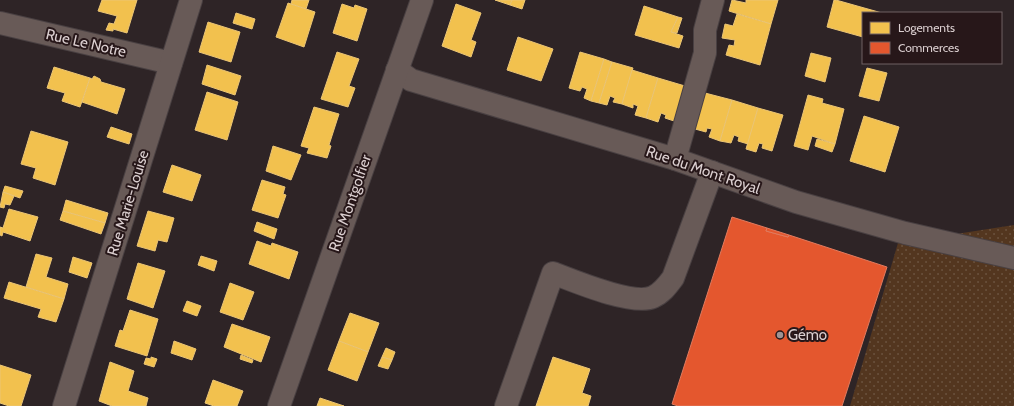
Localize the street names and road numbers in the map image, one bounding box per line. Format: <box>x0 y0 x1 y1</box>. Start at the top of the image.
street label: Rue Le Notre <box>44 25 128 61</box>
street label: Rue du Mont Royal <box>644 142 763 198</box>
street label: Rue Marie-Louise <box>103 148 153 258</box>
street label: Rue Montgolfier <box>325 152 375 254</box>

